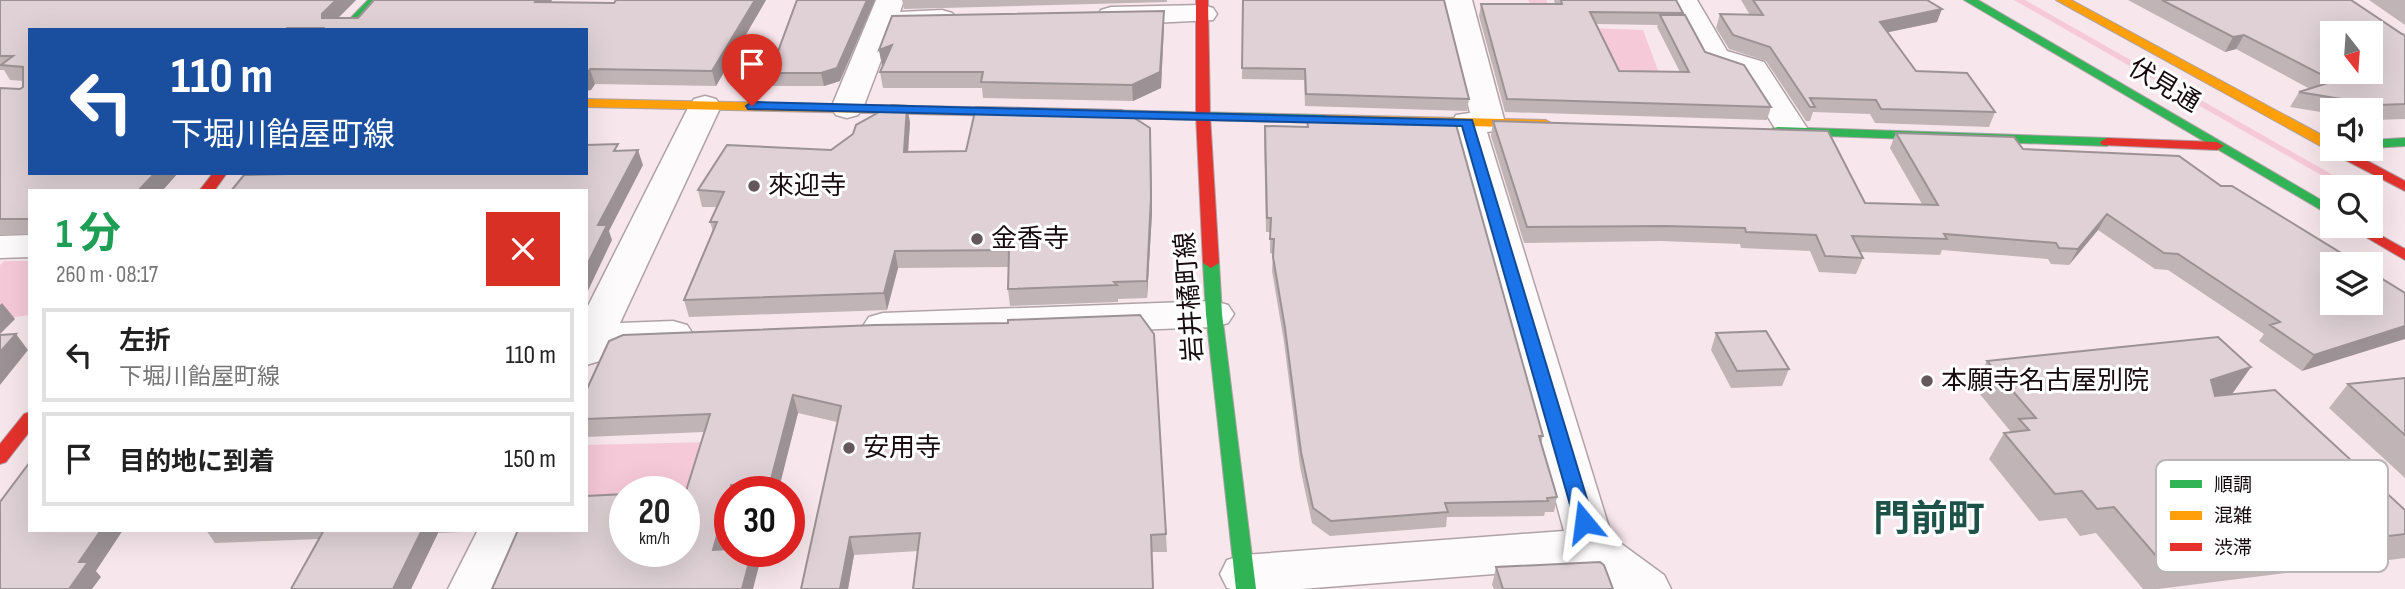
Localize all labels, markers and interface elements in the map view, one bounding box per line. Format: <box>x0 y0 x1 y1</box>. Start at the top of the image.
north arrow <box>2320 21 2384 84</box>
map controls <box>2320 21 2383 315</box>
pin <box>722 34 782 106</box>
icon: arrive <box>733 45 771 83</box>
text: 110 m <box>171 48 273 107</box>
street label: 伏見通 <box>2123 53 2205 119</box>
icon: left <box>56 56 147 147</box>
button: sound <box>2320 98 2383 161</box>
text: 下堀川飴屋町線 <box>171 116 395 155</box>
place label: 來迎寺 <box>768 171 846 202</box>
button: search <box>2320 175 2383 238</box>
marker: 來迎寺 <box>746 178 762 194</box>
text: 1 分 <box>56 209 121 260</box>
button: close <box>486 212 560 286</box>
place label: 金香寺 <box>991 224 1069 255</box>
marker: 金香寺 <box>969 231 985 247</box>
street label: 岩井橘町線 <box>1170 231 1210 363</box>
button: layers <box>2320 252 2383 315</box>
text: 260 m · 08:17 <box>56 261 158 289</box>
text: 左折 <box>119 326 171 357</box>
icon: left <box>60 336 98 374</box>
text: 110 m <box>505 340 556 371</box>
text: 下堀川飴屋町線 <box>119 363 280 391</box>
place label: 本願寺名古屋別院 <box>1941 366 2149 397</box>
marker: 本願寺名古屋別院 <box>1919 373 1935 389</box>
place label: 安用寺 <box>863 433 941 464</box>
icon: arrive <box>60 440 98 478</box>
marker: 安用寺 <box>841 440 857 456</box>
text: 150 m <box>504 444 556 475</box>
text: 目的地に到着 <box>119 447 275 478</box>
legend <box>2156 460 2388 572</box>
text: 順調 <box>2214 474 2252 497</box>
speed limit sign: 30 <box>714 476 805 567</box>
position arrow <box>1547 485 1621 559</box>
text: 20 <box>639 491 671 534</box>
district label: 門前町 <box>1874 498 1985 542</box>
text: 混雑 <box>2214 505 2252 528</box>
text: km/h <box>639 528 670 549</box>
text: 渋滞 <box>2214 537 2252 560</box>

